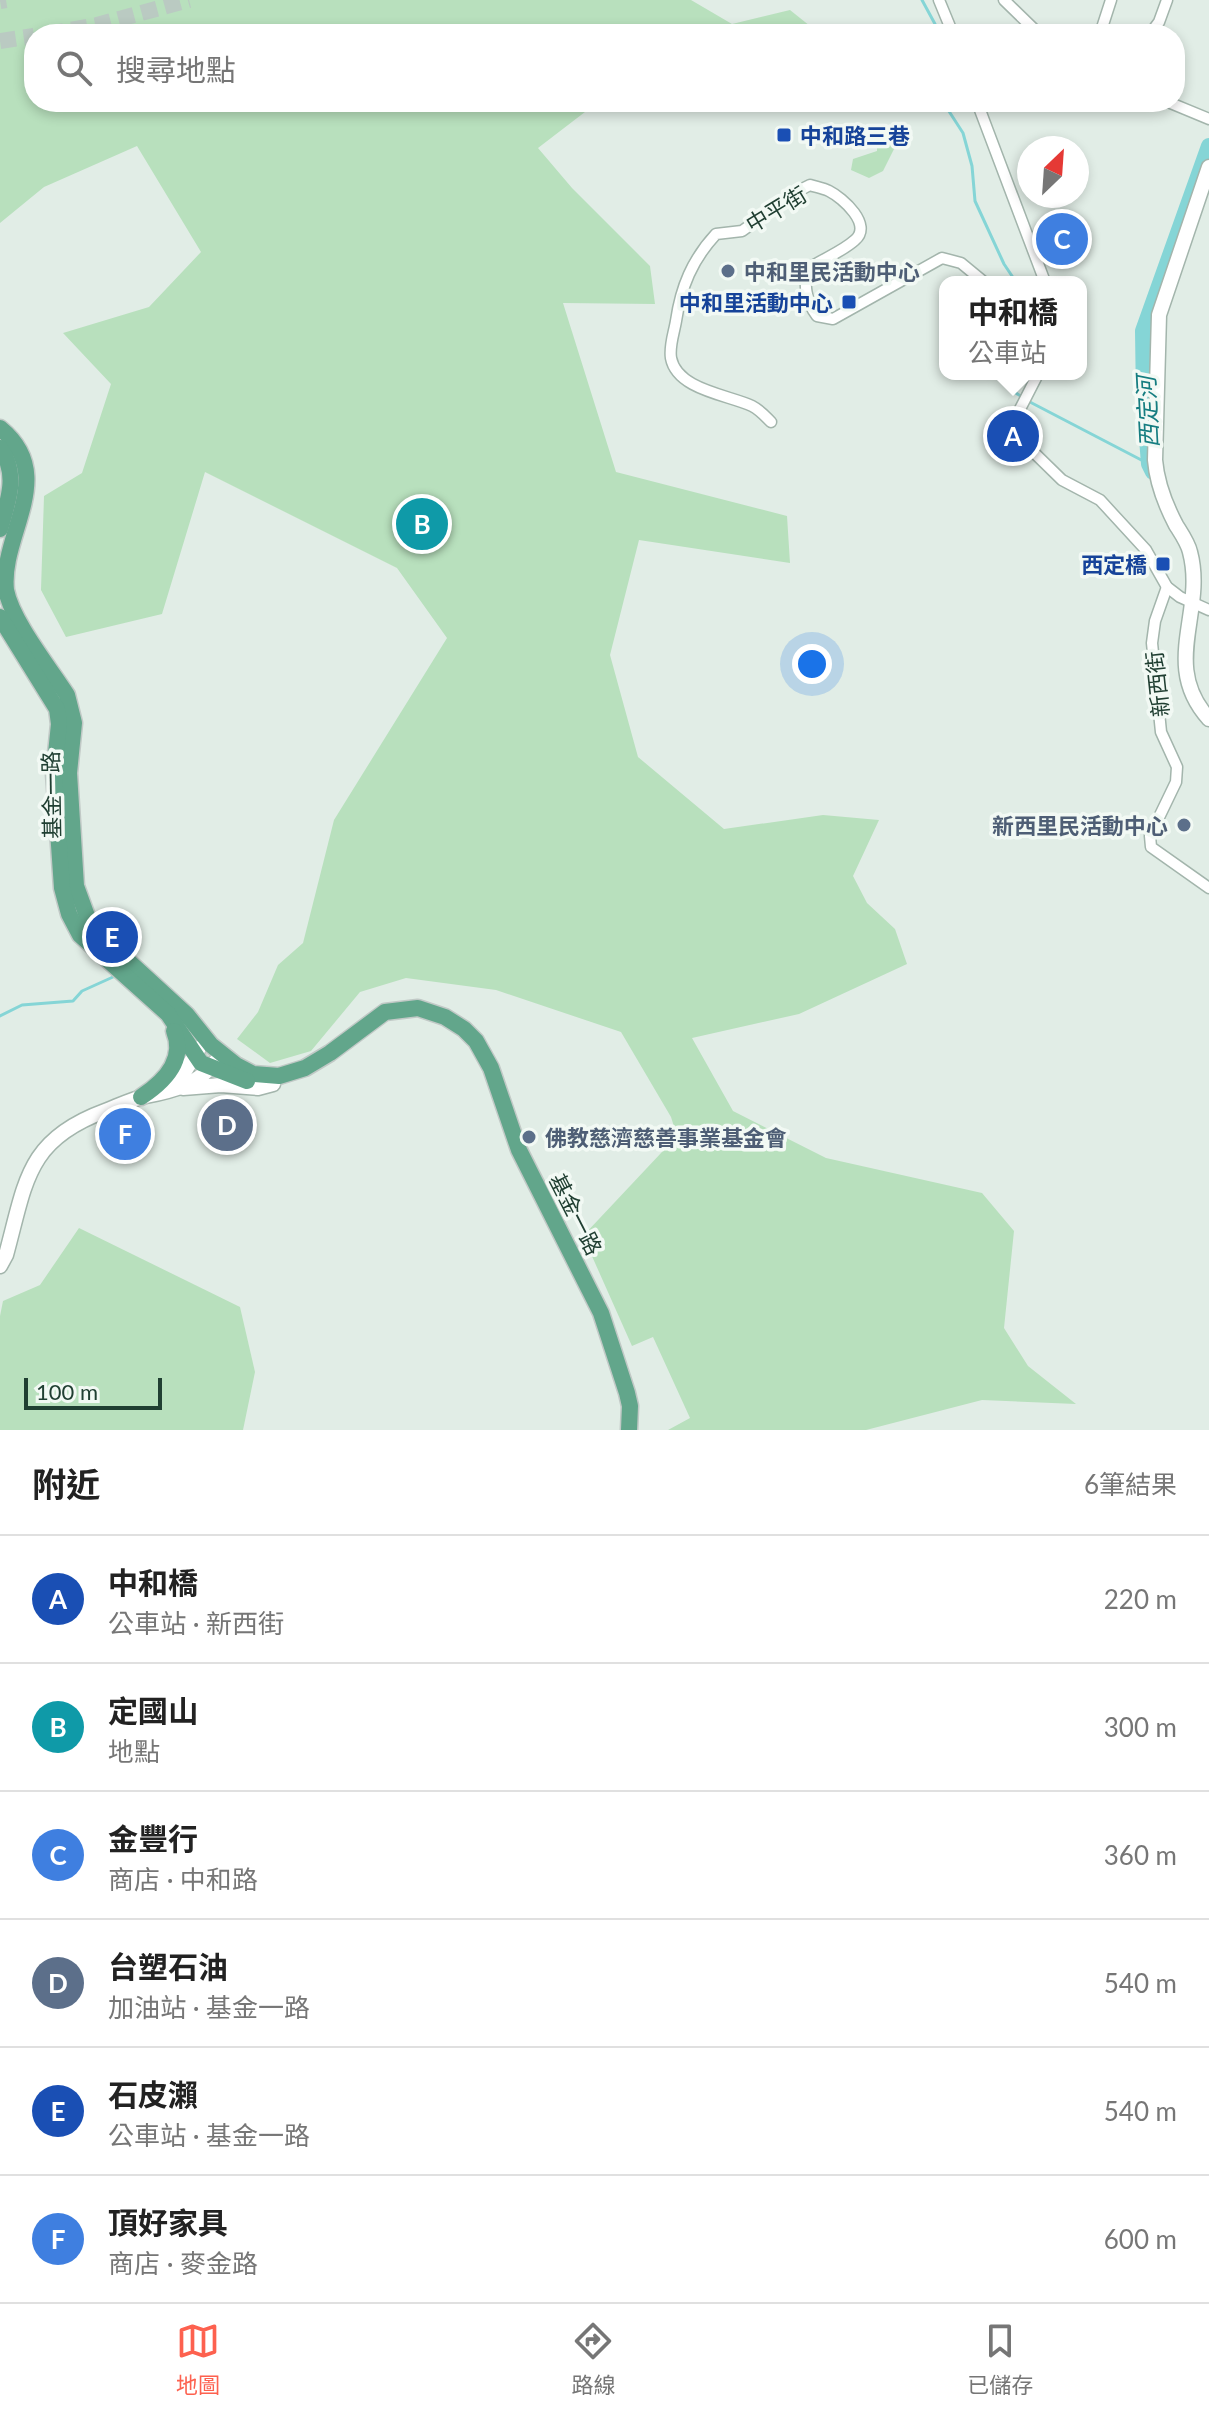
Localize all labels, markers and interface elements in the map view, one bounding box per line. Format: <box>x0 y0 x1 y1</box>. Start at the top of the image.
search box <box>24 24 1185 112</box>
icon: search <box>52 46 96 90</box>
text: 搜尋地點 <box>116 51 236 87</box>
place label: 中和路三巷 <box>800 122 910 149</box>
marker: 中和路三巷 <box>775 126 793 144</box>
north arrow <box>1017 136 1089 208</box>
street label: 中平街 <box>741 180 811 238</box>
pin: C <box>1036 209 1088 269</box>
place label: 中和里民活動中心 <box>744 258 920 285</box>
marker: 中和里民活動中心 <box>719 262 737 280</box>
popup <box>939 276 1087 380</box>
place label: 中和里活動中心 <box>679 289 833 316</box>
marker: 中和里活動中心 <box>840 293 858 311</box>
text: 中和橋 <box>968 293 1058 329</box>
text: 公車站 <box>968 336 1046 368</box>
water label: 西定河 <box>1130 371 1163 449</box>
pin: A <box>987 406 1039 466</box>
pin: B <box>396 494 448 554</box>
place label: 西定橋 <box>1081 551 1147 578</box>
marker: 西定橋 <box>1154 555 1172 573</box>
your location <box>792 644 832 684</box>
street label: 新西街 <box>1140 650 1174 718</box>
street label: 基金一路 <box>37 751 65 839</box>
place label: 新西里民活動中心 <box>992 812 1168 839</box>
marker: 新西里民活動中心 <box>1175 816 1193 834</box>
pin: E <box>86 907 138 967</box>
pin: D <box>201 1095 253 1155</box>
pin: F <box>99 1104 151 1164</box>
place label: 佛教慈濟慈善事業基金會 <box>545 1124 787 1151</box>
marker: 佛教慈濟慈善事業基金會 <box>520 1128 538 1146</box>
street label: 基金一路 <box>544 1169 608 1259</box>
scale bar <box>24 1374 162 1410</box>
text: 100 m <box>36 1378 98 1405</box>
text: 附近 <box>32 1463 100 1504</box>
text: 6筆結果 <box>1084 1468 1177 1500</box>
text: 中和橋 <box>108 1564 198 1600</box>
text: A <box>49 1583 67 1615</box>
text: 220 m <box>1104 1583 1177 1615</box>
text: 公車站 · 新西街 <box>108 1607 284 1639</box>
text: 定國山 <box>108 1692 198 1728</box>
text: B <box>49 1711 67 1743</box>
text: 300 m <box>1104 1711 1177 1743</box>
text: 地點 <box>108 1735 160 1767</box>
text: 金豐行 <box>108 1820 198 1856</box>
text: C <box>49 1839 67 1871</box>
text: 360 m <box>1104 1839 1177 1871</box>
text: 商店 · 中和路 <box>108 1863 258 1895</box>
text: 台塑石油 <box>108 1948 228 1984</box>
text: D <box>48 1967 68 1999</box>
text: 540 m <box>1104 1967 1177 1999</box>
text: 加油站 · 基金一路 <box>108 1991 310 2023</box>
text: 石皮瀨 <box>108 2076 198 2112</box>
text: E <box>51 2095 65 2127</box>
text: 540 m <box>1104 2095 1177 2127</box>
text: 公車站 · 基金一路 <box>108 2119 310 2151</box>
text: 頂好家具 <box>108 2204 228 2240</box>
text: F <box>51 2223 65 2255</box>
text: 600 m <box>1104 2223 1177 2255</box>
text: 商店 · 麥金路 <box>108 2247 258 2279</box>
tab: 地圖 <box>176 2319 220 2399</box>
tab: 路線 <box>571 2319 615 2399</box>
tab: 已儲存 <box>967 2319 1033 2399</box>

